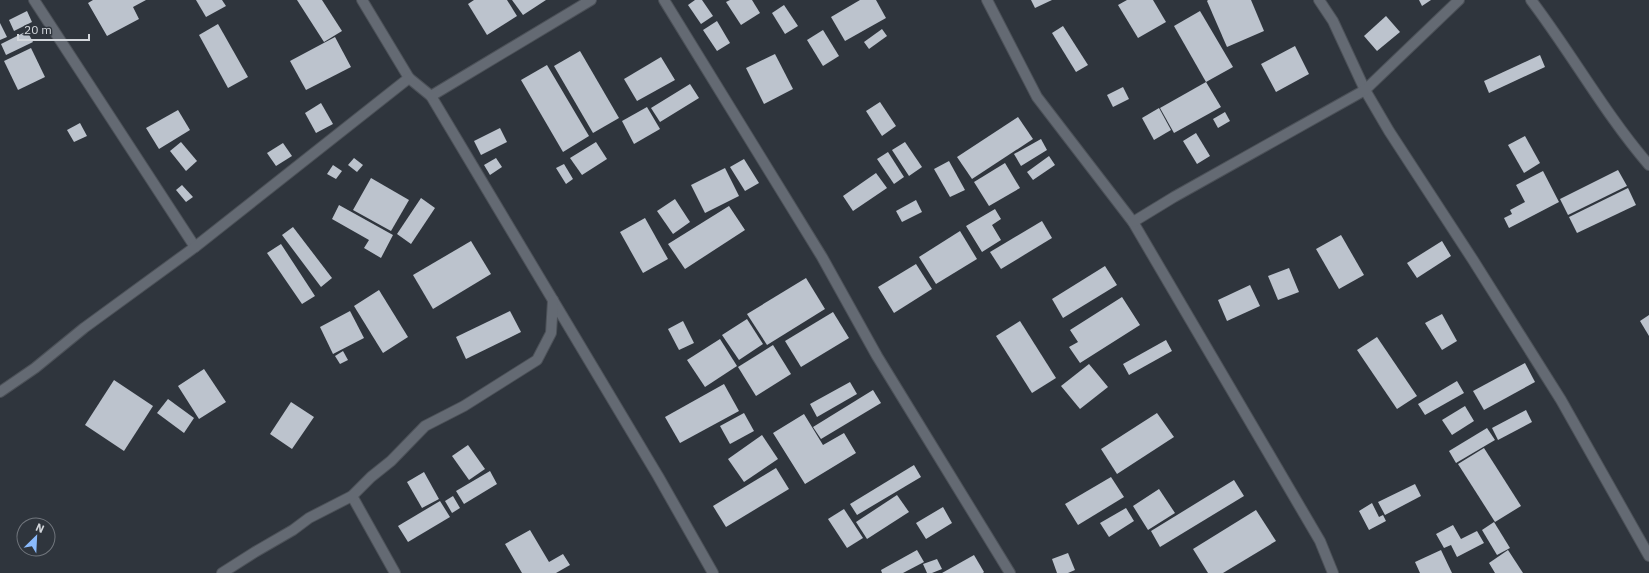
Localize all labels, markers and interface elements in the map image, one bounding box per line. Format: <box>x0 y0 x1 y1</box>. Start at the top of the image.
scale bar <box>18 16 89 42</box>
text: 20 m <box>24 22 52 37</box>
north arrow <box>16 517 56 557</box>
text: N <box>34 520 47 536</box>

